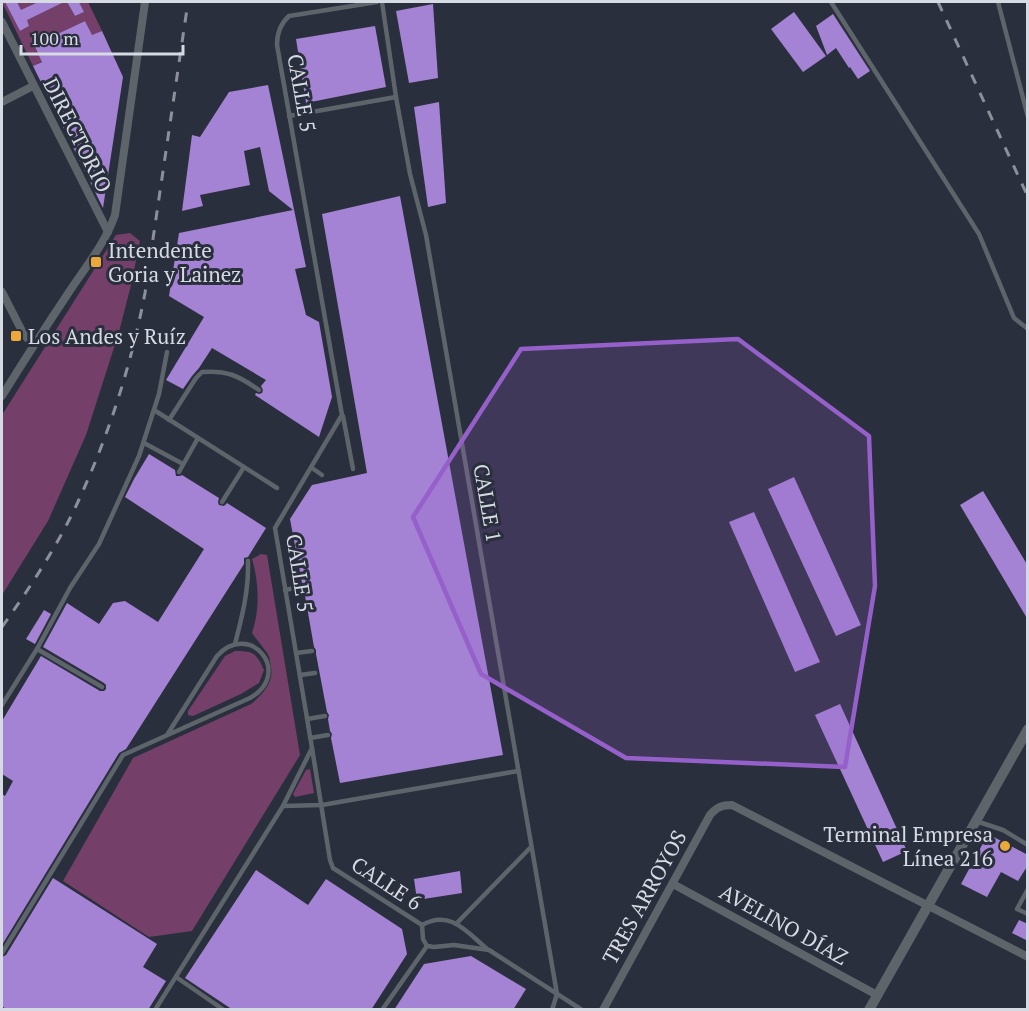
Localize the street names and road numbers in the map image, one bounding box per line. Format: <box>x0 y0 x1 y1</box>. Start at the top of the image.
street label: CALLE 5 <box>281 52 323 134</box>
street label: DIRECTORIO <box>37 73 119 197</box>
street label: CALLE 1 <box>467 462 509 544</box>
street label: CALLE 5 <box>280 532 320 614</box>
street label: TRES ARROYOS <box>596 825 692 969</box>
street label: CALLE 6 <box>346 850 428 916</box>
street label: AVELINO DÍAZ <box>715 877 853 971</box>

